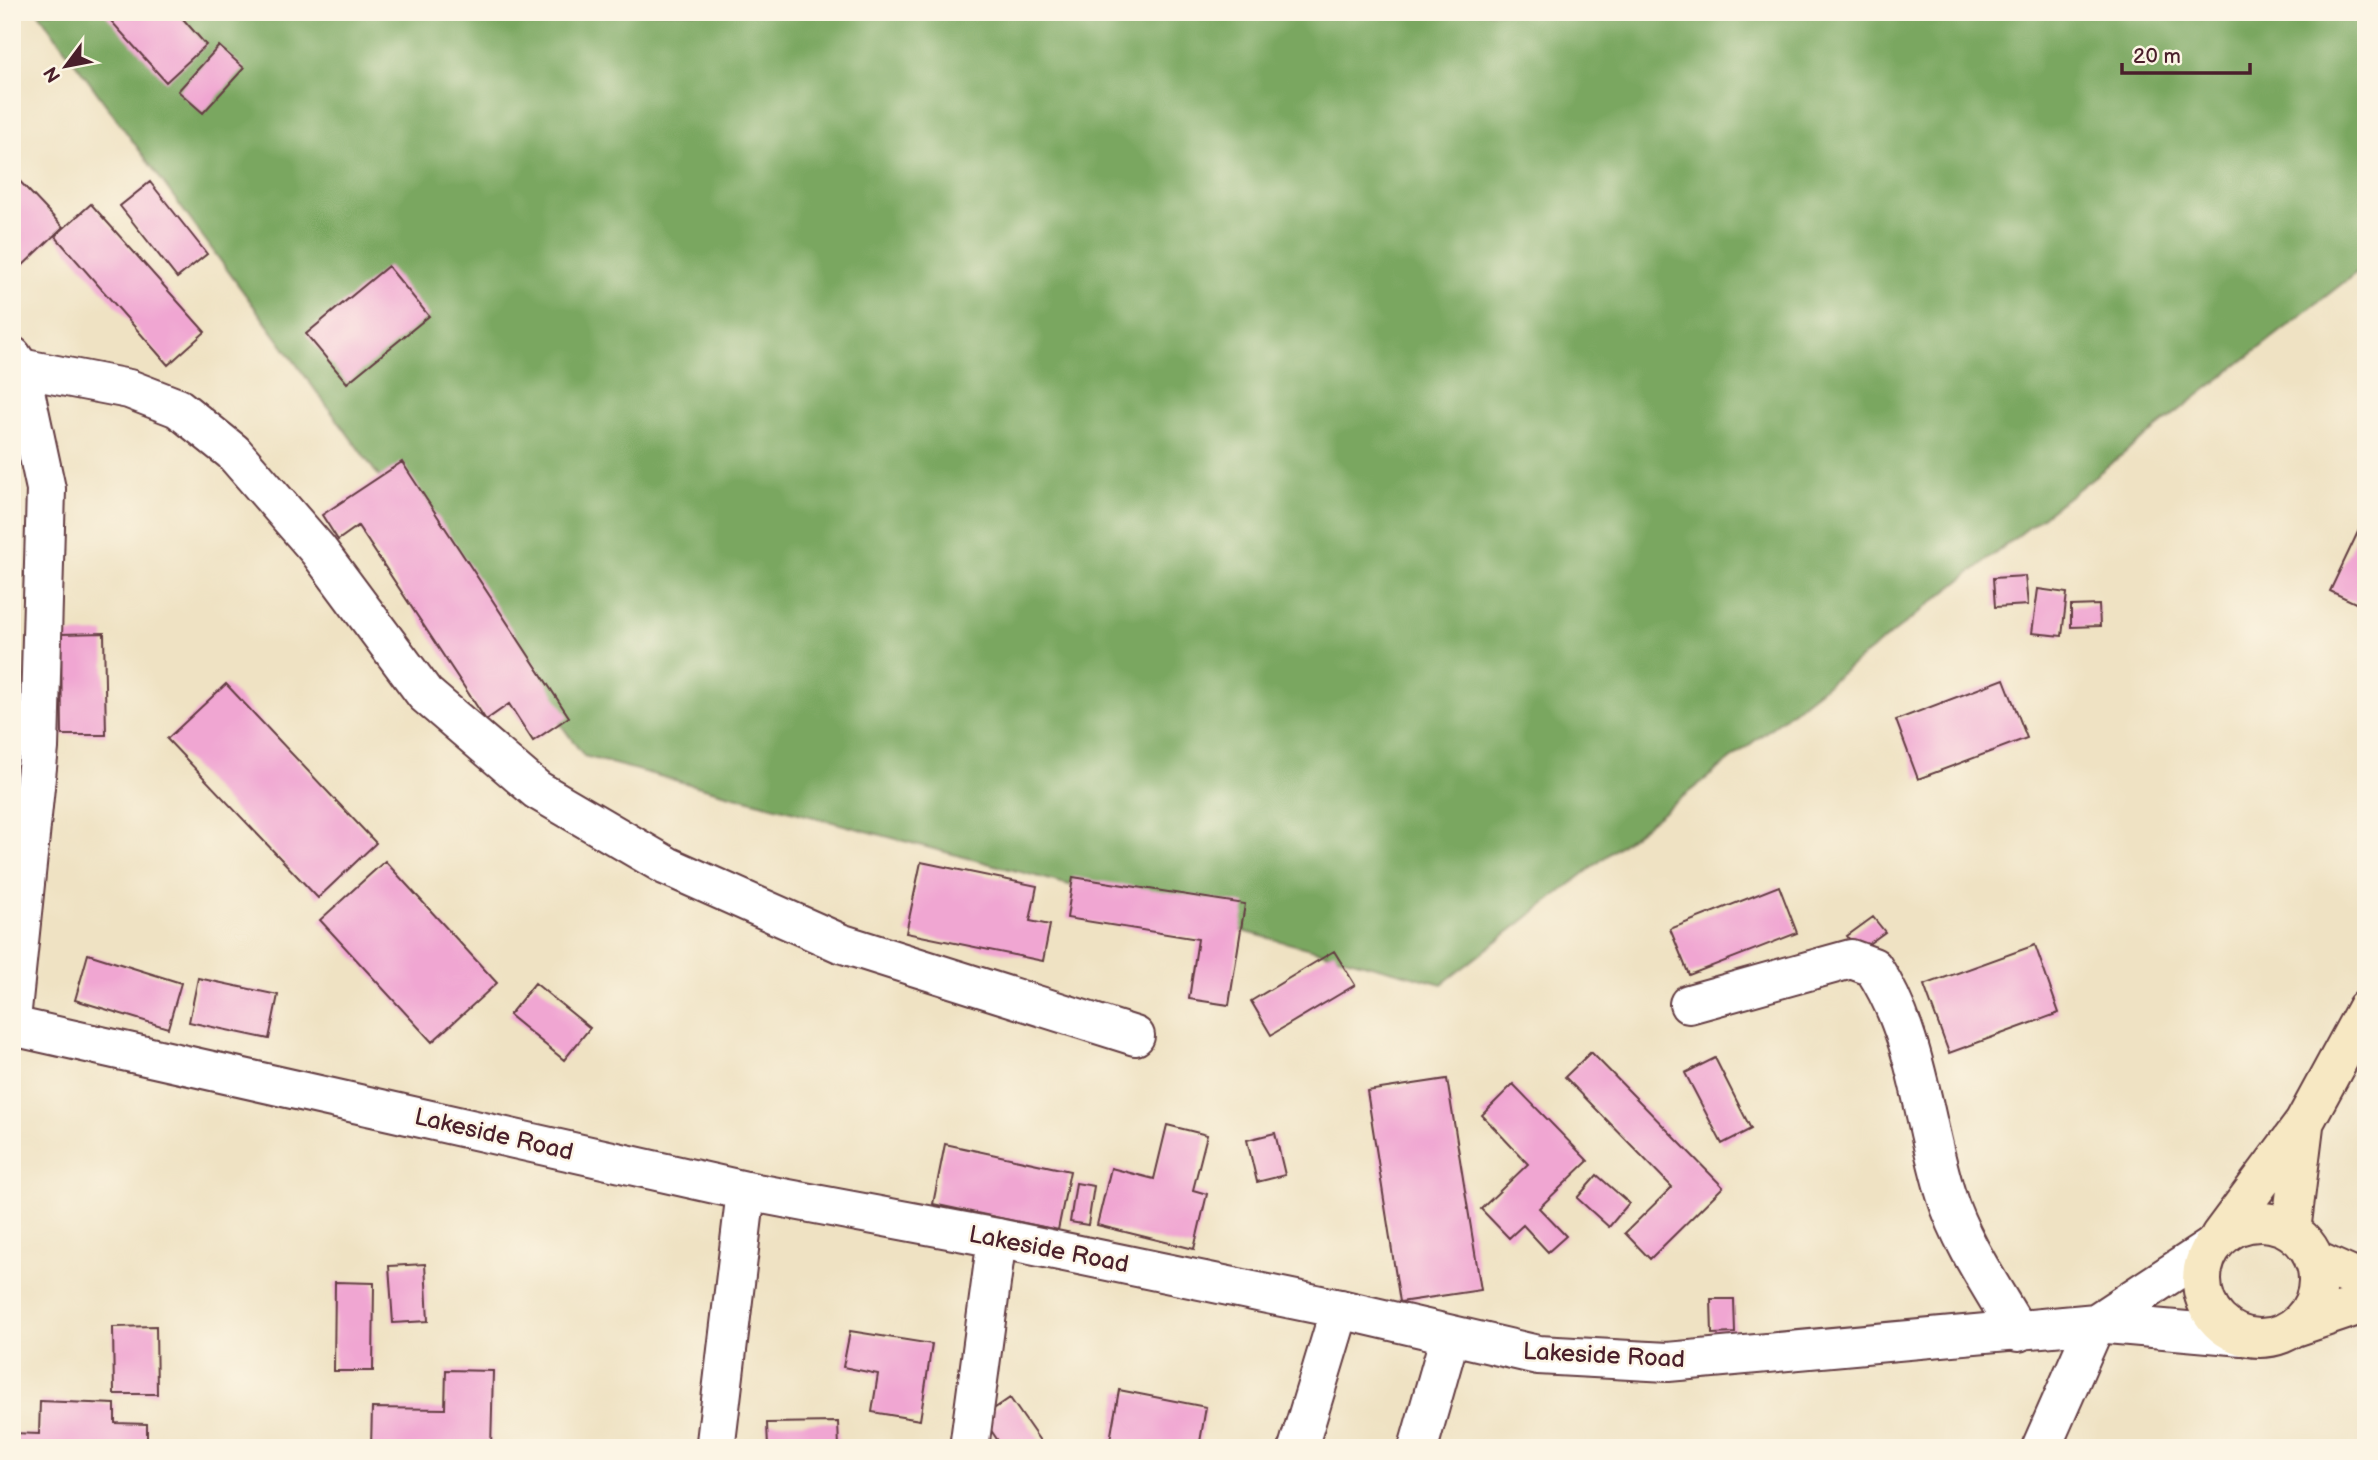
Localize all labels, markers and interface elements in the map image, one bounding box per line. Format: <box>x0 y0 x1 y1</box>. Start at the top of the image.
north arrow <box>32 32 102 102</box>
scale bar <box>2122 32 2250 76</box>
text: 20 m <box>2133 44 2181 69</box>
text: N <box>39 62 66 86</box>
street label: Lakeside Road <box>412 1102 576 1167</box>
street label: Lakeside Road <box>967 1220 1131 1279</box>
street label: Lakeside Road <box>1522 1337 1686 1374</box>

